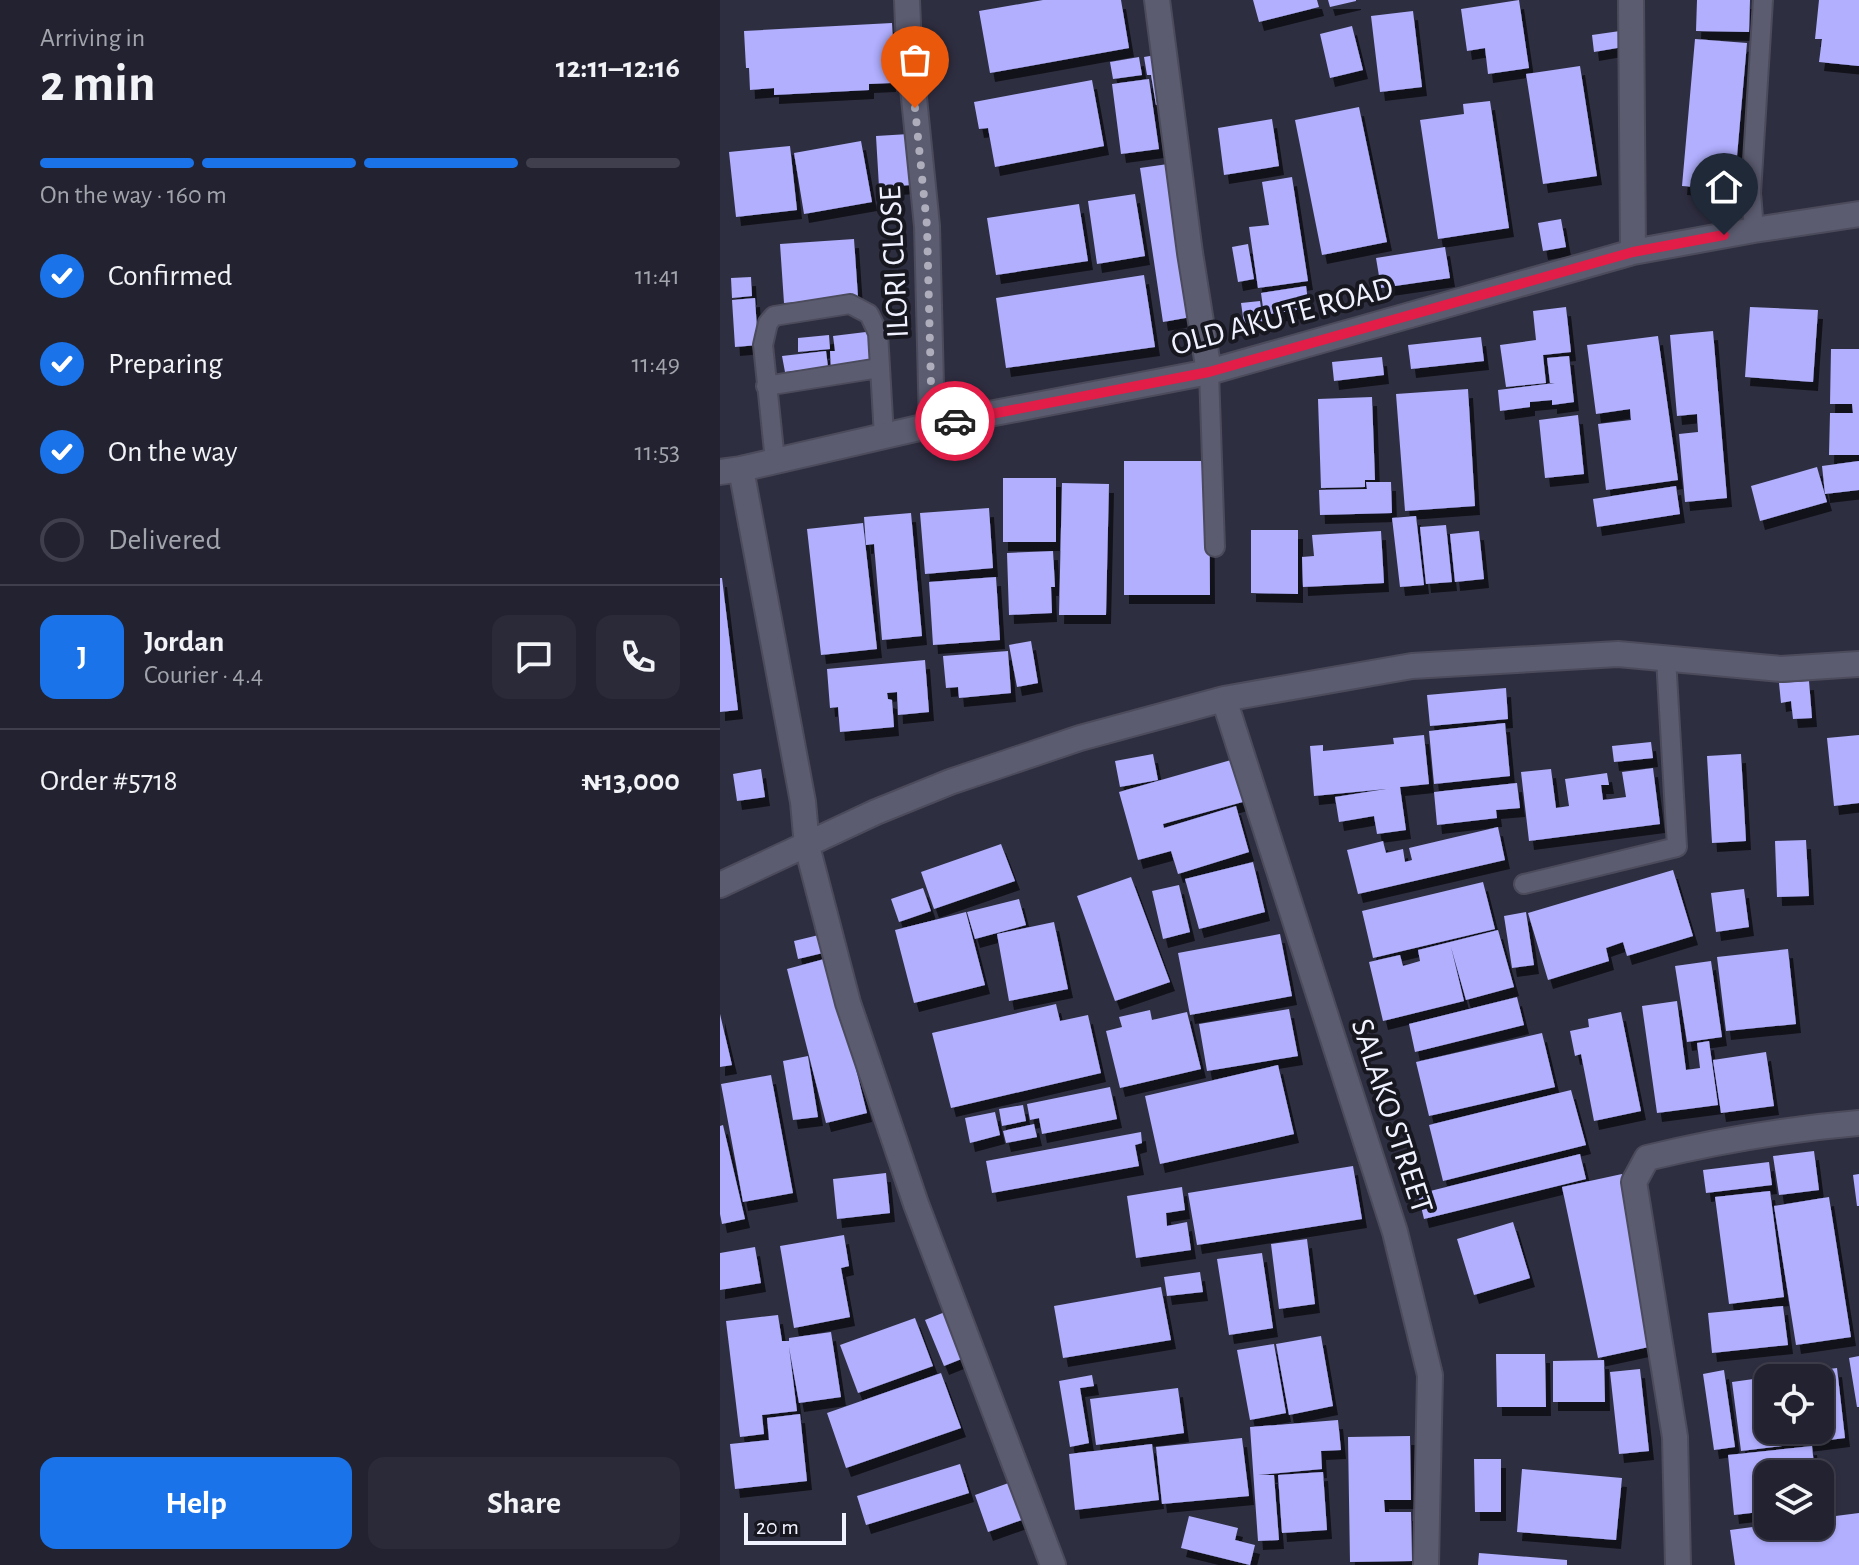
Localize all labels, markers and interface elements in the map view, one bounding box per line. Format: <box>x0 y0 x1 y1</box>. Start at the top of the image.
text: Arriving in <box>40 25 145 51</box>
pin <box>881 26 949 108</box>
icon: bag <box>893 38 937 82</box>
text: 12:11–12:16 <box>556 53 680 83</box>
text: 2 min <box>40 58 155 110</box>
pin <box>1690 153 1758 235</box>
icon: home <box>1702 165 1746 209</box>
text: On the way · 160 m <box>40 182 227 208</box>
street label: ILORI CLOSE <box>874 185 914 339</box>
icon: check <box>40 254 84 298</box>
text: Confirmed <box>108 261 232 291</box>
text: 11:41 <box>635 263 680 289</box>
street label: OLD AKUTE ROAD <box>1168 271 1396 361</box>
icon: check <box>40 342 84 386</box>
text: Preparing <box>108 349 223 379</box>
text: 11:49 <box>631 351 680 377</box>
courier <box>915 381 995 461</box>
icon: car <box>933 399 977 443</box>
icon: check <box>40 430 84 474</box>
text: On the way <box>108 437 237 467</box>
text: 11:53 <box>635 439 680 465</box>
text: Delivered <box>108 525 221 555</box>
button: chat <box>492 615 576 699</box>
button: phone <box>596 615 680 699</box>
text: Jordan <box>144 627 224 657</box>
text: J <box>77 642 87 672</box>
text: Courier · 4.4 <box>144 662 263 688</box>
text: Order #5718 <box>40 766 178 796</box>
text: ₦13,000 <box>581 766 680 796</box>
street label: SALAKO STREET <box>1346 1015 1439 1217</box>
map controls <box>1754 1364 1834 1540</box>
button: locate <box>1754 1364 1834 1444</box>
button: Help <box>40 1457 352 1549</box>
button: Share <box>368 1457 680 1549</box>
button: layers <box>1754 1460 1834 1540</box>
scale bar <box>744 1509 846 1545</box>
text: 20 m <box>756 1516 799 1538</box>

